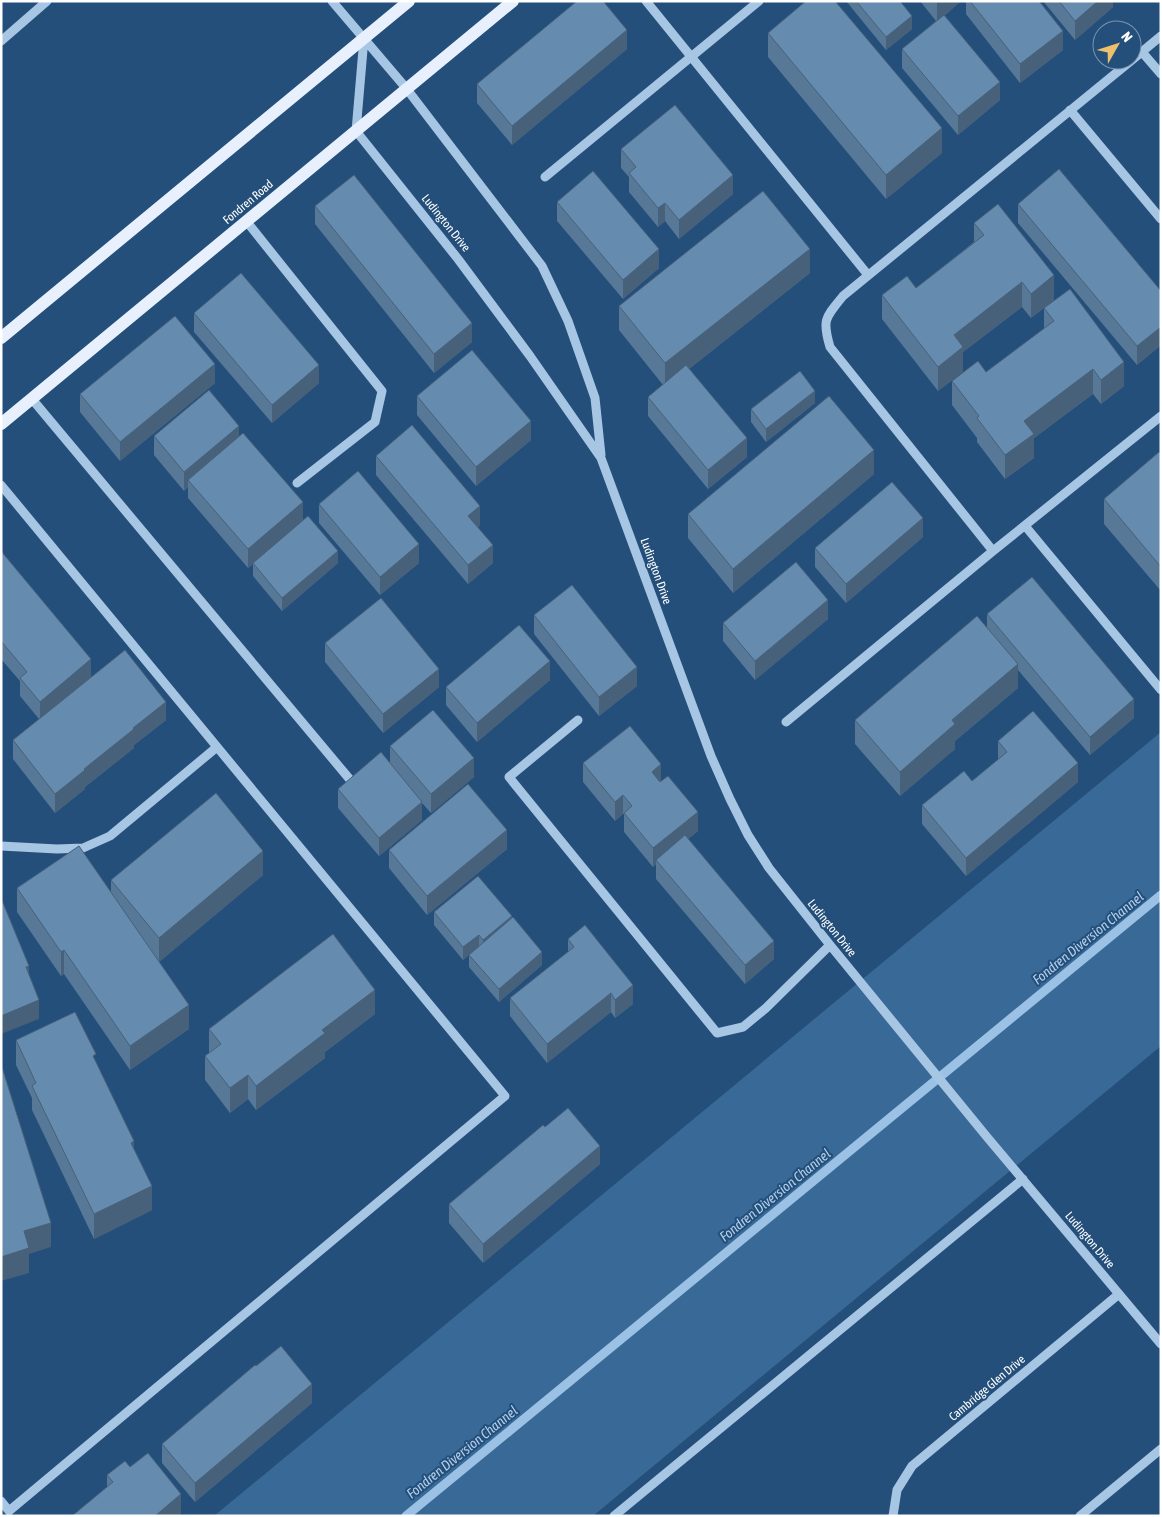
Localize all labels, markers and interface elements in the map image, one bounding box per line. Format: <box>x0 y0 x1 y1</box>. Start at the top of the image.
north arrow <box>1092 20 1142 70</box>
text: N <box>1118 29 1136 45</box>
street label: Fondren Road <box>220 177 276 227</box>
street label: Ludington Drive <box>419 192 473 254</box>
street label: Ludington Drive <box>638 536 674 606</box>
water label: Fondren Diversion Channel <box>1029 888 1147 988</box>
street label: Ludington Drive <box>805 897 859 959</box>
water label: Fondren Diversion Channel <box>716 1145 834 1245</box>
street label: Ludington Drive <box>1062 1209 1118 1271</box>
street label: Cambridge Glen Drive <box>946 1352 1028 1424</box>
water label: Fondren Diversion Channel <box>403 1402 521 1502</box>

